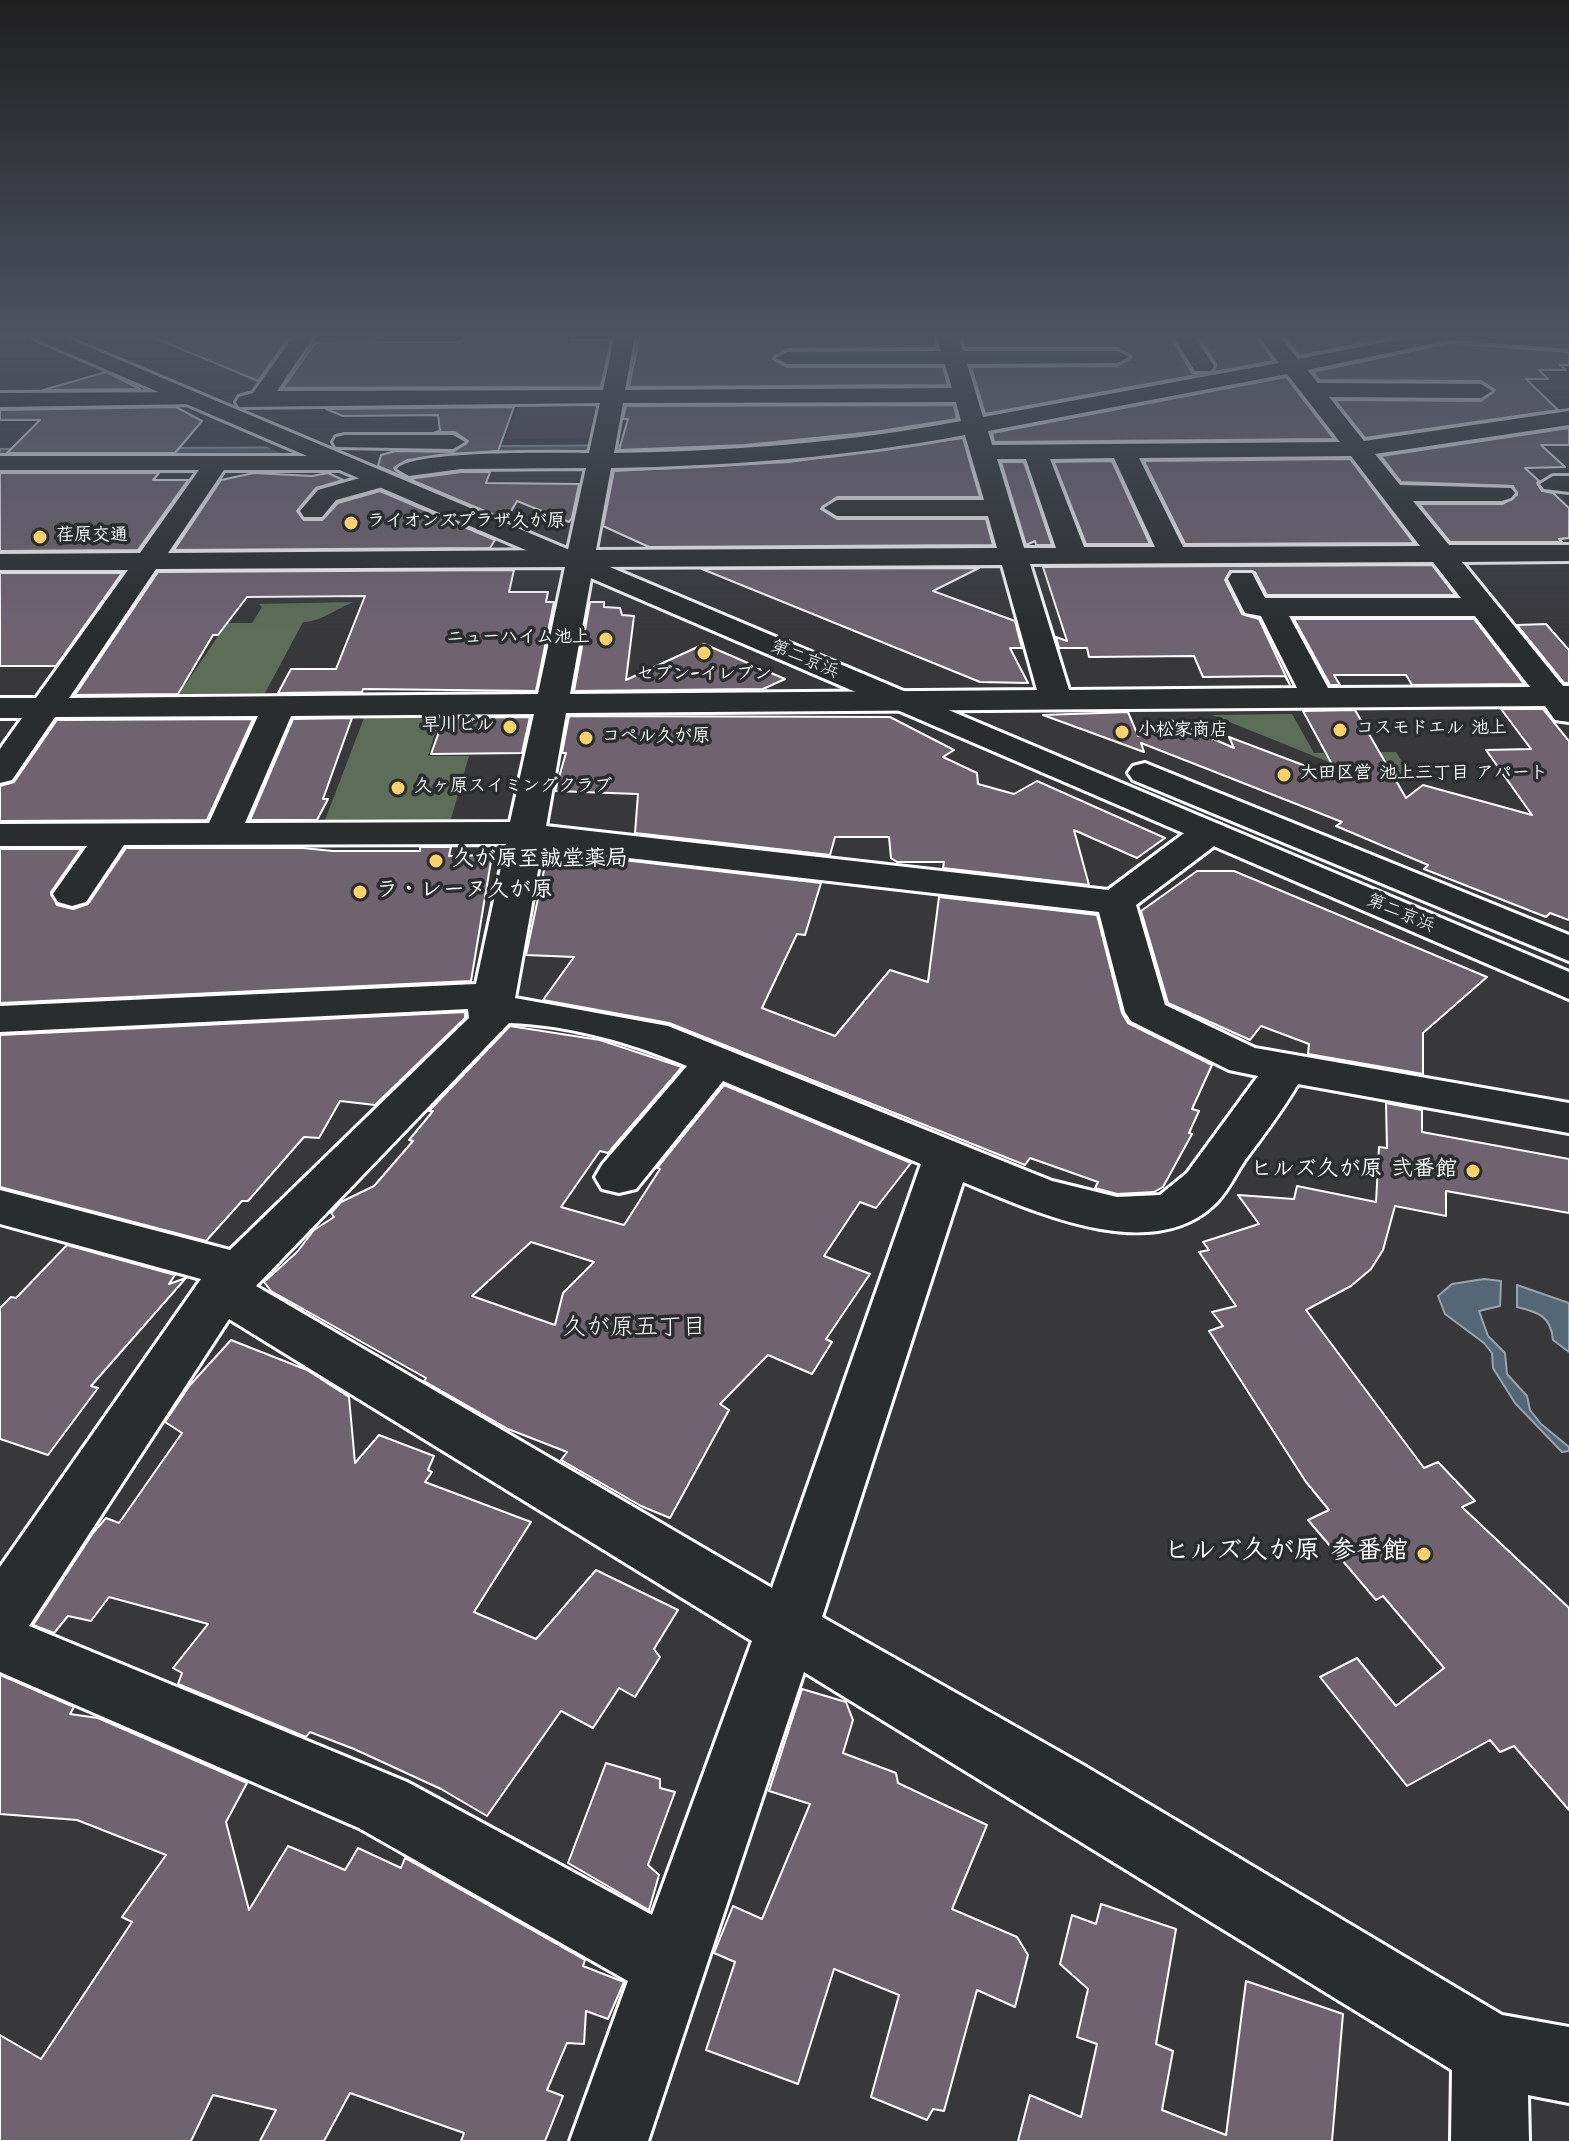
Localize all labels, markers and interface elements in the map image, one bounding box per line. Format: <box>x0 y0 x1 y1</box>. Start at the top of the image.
place label: ライオンズプラザ久が原 <box>367 512 565 534</box>
marker: ライオンズプラザ久が原 <box>342 514 360 532</box>
place label: 荏原交通 <box>56 526 128 548</box>
marker: 荏原交通 <box>31 528 49 546</box>
place label: ニューハイム池上 <box>446 628 590 650</box>
marker: ニューハイム池上 <box>597 630 615 648</box>
street label: 第二京浜 <box>767 637 841 685</box>
marker: セブン-イレブン <box>695 644 713 662</box>
place label: セブン-イレブン <box>636 665 772 687</box>
place label: 早川ビル <box>422 716 494 738</box>
marker: 早川ビル <box>501 718 519 736</box>
place label: コスモドエル 池上 <box>1356 719 1507 741</box>
place label: 小松家商店 <box>1138 721 1228 743</box>
marker: コスモドエル 池上 <box>1331 721 1349 739</box>
marker: 小松家商店 <box>1113 723 1131 741</box>
place label: コペル久が原 <box>602 727 710 749</box>
marker: コペル久が原 <box>577 729 595 747</box>
place label: 大田区営 池上三丁目 アパート <box>1300 764 1548 786</box>
marker: 大田区営 池上三丁目 アパート <box>1275 766 1293 784</box>
place label: 久ヶ原スイミングクラブ <box>414 777 612 799</box>
marker: 久ヶ原スイミングクラブ <box>389 779 407 797</box>
place label: 久が原至誠堂薬局 <box>452 848 628 874</box>
marker: 久が原至誠堂薬局 <box>427 852 445 870</box>
place label: ラ・レーヌ久が原 <box>376 879 553 905</box>
marker: ラ・レーヌ久が原 <box>351 883 369 901</box>
street label: 第二京浜 <box>1363 891 1437 939</box>
place label: ヒルズ久が原 弐番館 <box>1251 1158 1457 1184</box>
marker: ヒルズ久が原 弐番館 <box>1464 1162 1482 1180</box>
district label: 久が原五丁目 <box>562 1316 706 1344</box>
place label: ヒルズ久が原 参番館 <box>1164 1538 1408 1570</box>
marker: ヒルズ久が原 参番館 <box>1415 1545 1433 1563</box>

